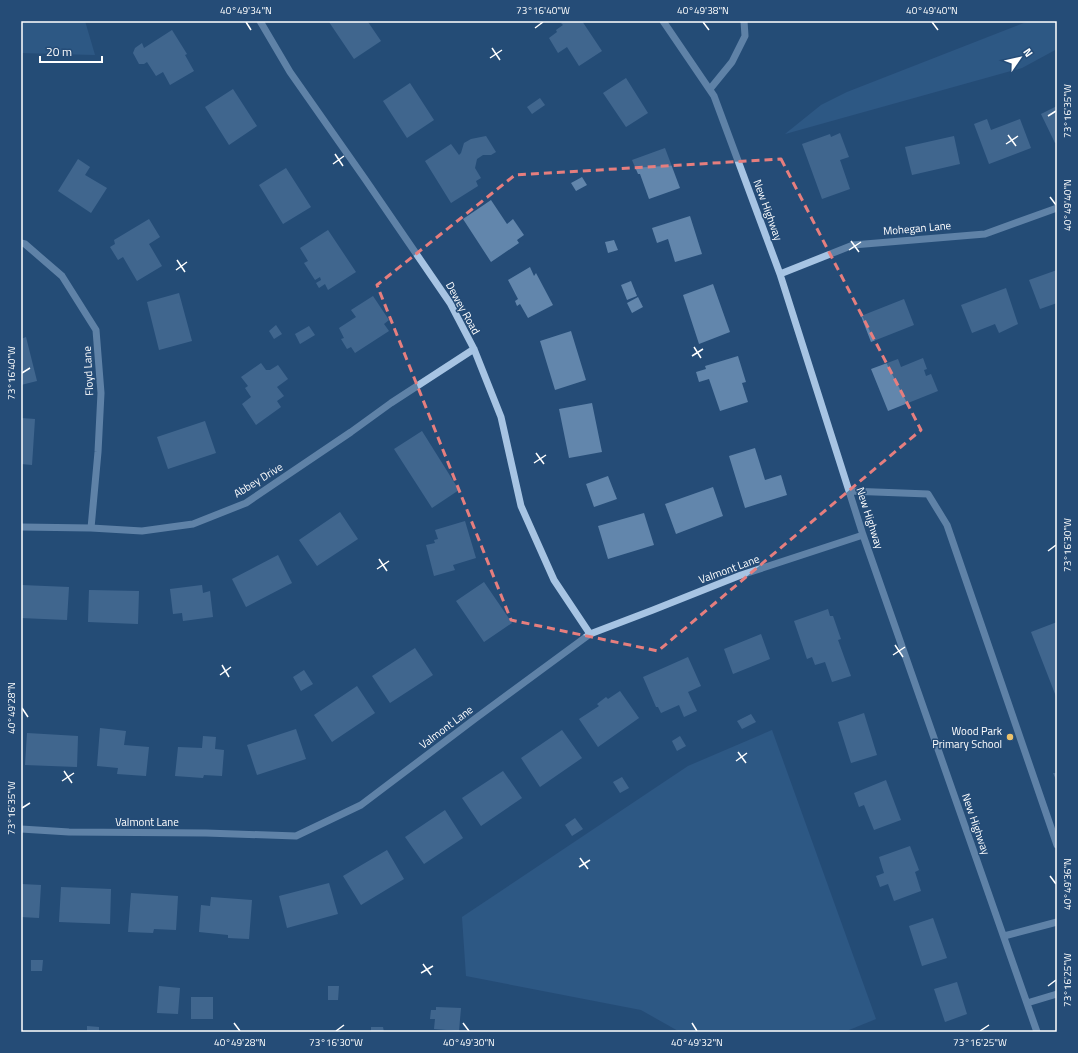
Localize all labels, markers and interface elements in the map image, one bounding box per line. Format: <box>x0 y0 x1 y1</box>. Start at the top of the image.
text: 40°49'34"N <box>220 3 272 18</box>
text: 73°16'40"W <box>516 3 570 18</box>
text: 40°49'38"N <box>677 3 729 18</box>
text: 40°49'40"N <box>906 3 958 18</box>
scale bar <box>40 38 102 64</box>
north arrow <box>1000 38 1040 78</box>
text: 20 m <box>46 42 72 61</box>
text: N <box>1020 45 1037 60</box>
text: 73°16'35"W <box>1060 84 1075 138</box>
street label: New Highway <box>750 177 787 244</box>
text: 40°49'40"N <box>1060 179 1075 231</box>
street label: Mohegan Lane <box>882 217 952 239</box>
street label: Dewey Road <box>442 279 484 337</box>
street label: Floyd Lane <box>79 345 97 396</box>
text: 73°16'40"W <box>4 346 19 400</box>
street label: Abbey Drive <box>230 458 286 501</box>
street label: New Highway <box>852 485 888 552</box>
text: 73°16'30"W <box>1060 518 1075 572</box>
street label: Valmont Lane <box>696 550 762 587</box>
text: 40°49'28"N <box>4 682 19 734</box>
street label: Valmont Lane <box>416 701 477 753</box>
place label: Wood Park Primary School <box>932 723 1003 752</box>
marker: Wood Park Primary School <box>1005 732 1015 742</box>
text: 73°16'35"W <box>4 781 19 835</box>
street label: New Highway <box>958 791 994 858</box>
street label: Valmont Lane <box>115 814 179 830</box>
text: 40°49'36"N <box>1060 858 1075 910</box>
text: 73°16'25"W <box>1060 953 1075 1007</box>
text: 40°49'28"N <box>214 1035 266 1050</box>
text: 73°16'30"W <box>309 1035 363 1050</box>
text: 40°49'30"N <box>443 1035 495 1050</box>
text: 40°49'32"N <box>671 1035 723 1050</box>
text: 73°16'25"W <box>953 1035 1007 1050</box>

